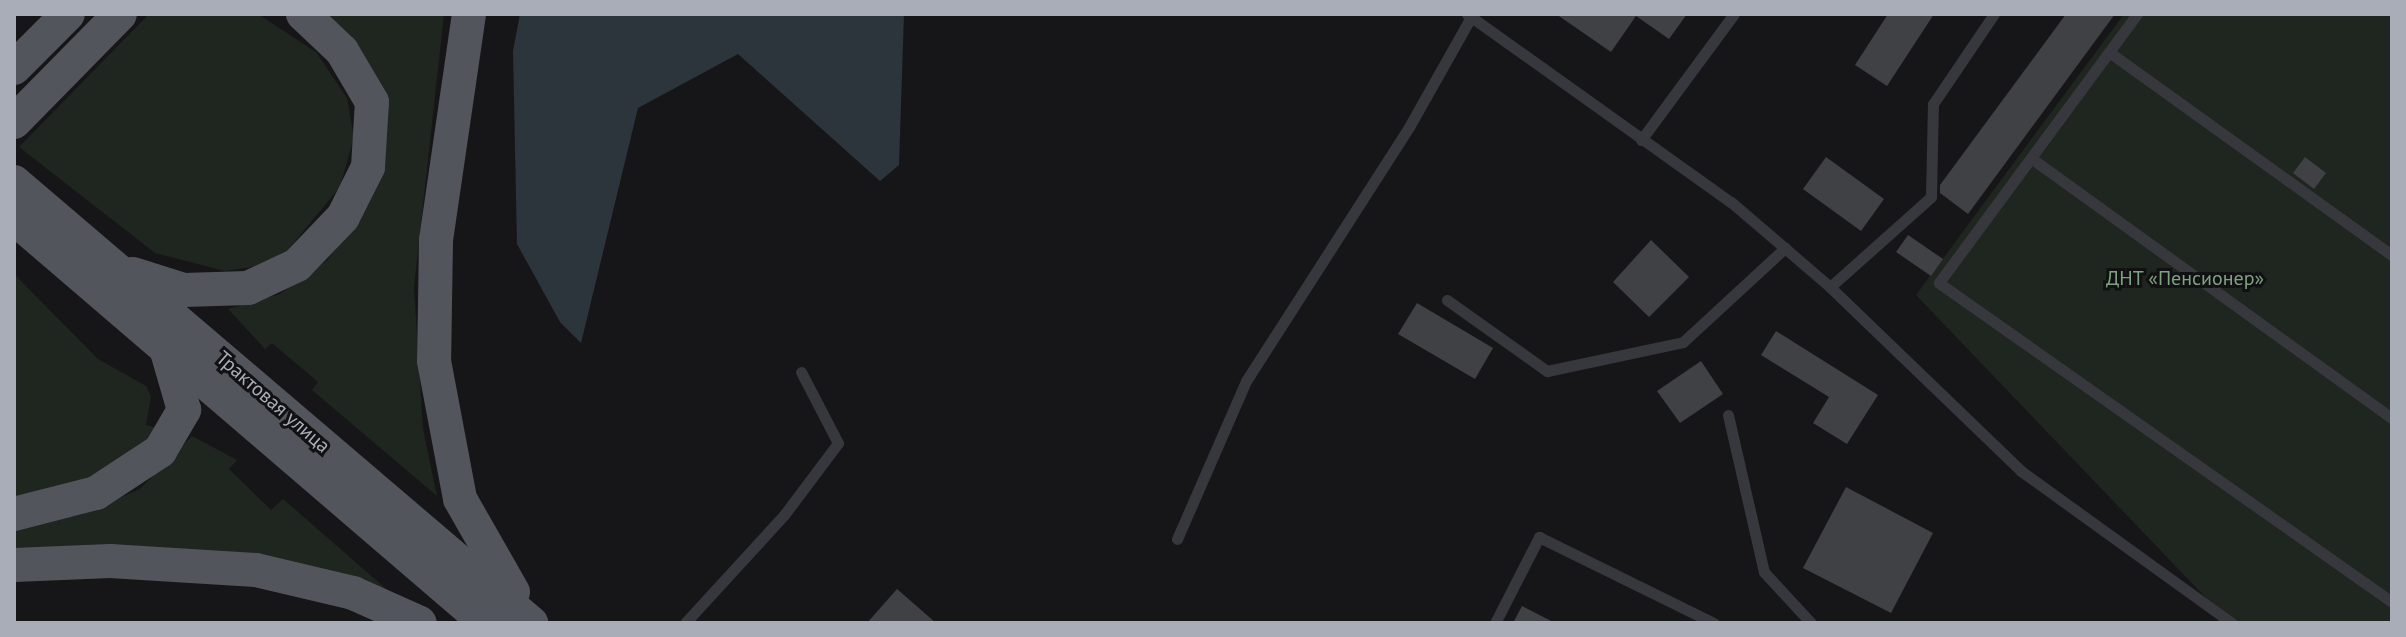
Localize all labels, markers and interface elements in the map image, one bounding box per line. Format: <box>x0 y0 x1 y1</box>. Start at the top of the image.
park label: ДНТ «Пенсионер» <box>2106 266 2264 290</box>
street label: Трактовая улица <box>211 346 335 458</box>

